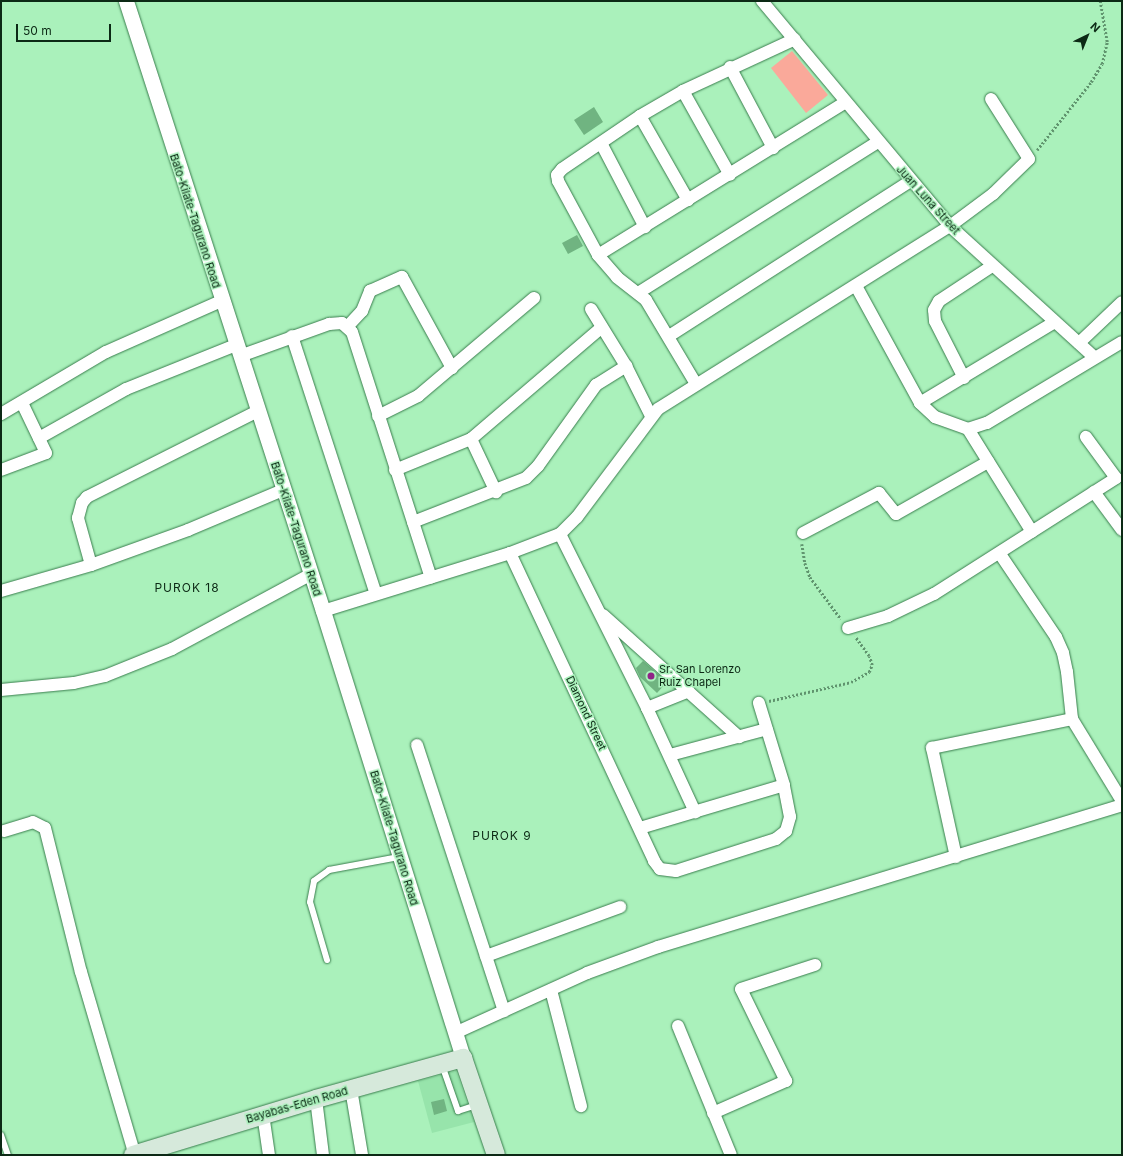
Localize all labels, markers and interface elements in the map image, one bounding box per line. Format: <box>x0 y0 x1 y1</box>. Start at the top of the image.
scale bar <box>18 16 113 42</box>
north arrow <box>1067 16 1107 56</box>
text: N <box>1087 19 1103 35</box>
text: 50 m <box>23 23 52 38</box>
street label: Bato-Kilate-Tagurano Road <box>167 152 223 290</box>
street label: Juan Luna Street <box>894 163 962 237</box>
street label: Bato-Kilate-Tagurano Road <box>268 460 324 598</box>
district label: PUROK 18 <box>154 581 220 595</box>
place label: Sr. San Lorenzo Ruiz Chapel <box>659 663 741 689</box>
marker: Sr. San Lorenzo Ruiz Chapel <box>646 671 656 681</box>
street label: Diamond Street <box>563 674 609 752</box>
street label: Bato-Kilate-Tagurano Road <box>367 769 421 907</box>
district label: PUROK 9 <box>472 829 532 843</box>
street label: Bayabas-Eden Road <box>245 1084 349 1126</box>

